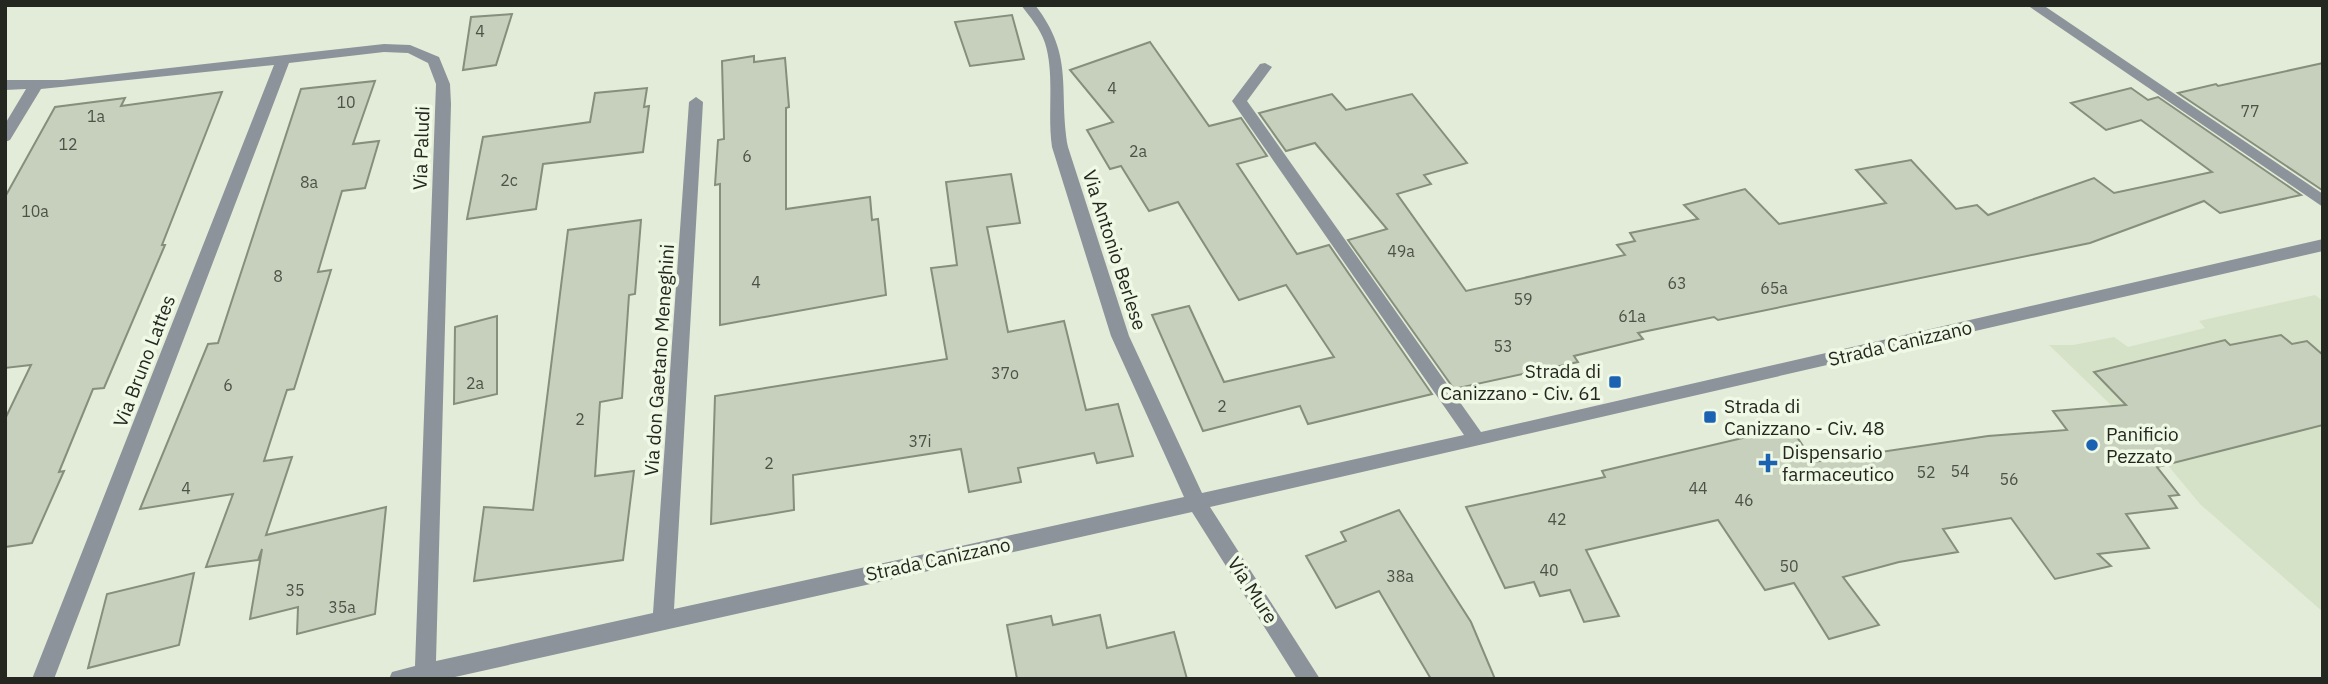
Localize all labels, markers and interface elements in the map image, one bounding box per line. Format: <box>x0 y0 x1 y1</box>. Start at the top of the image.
house number: 4 <box>475 21 485 41</box>
house number: 4 <box>1107 78 1117 98</box>
house number: 10 <box>336 92 356 112</box>
house number: 77 <box>2240 101 2260 121</box>
house number: 1a <box>87 106 106 126</box>
street label: Via Paludi <box>408 106 434 190</box>
house number: 12 <box>58 134 78 154</box>
house number: 2a <box>1129 141 1148 161</box>
house number: 6 <box>742 146 752 166</box>
street label: Via Antonio Berlese <box>1078 167 1152 333</box>
house number: 2c <box>500 170 518 190</box>
house number: 8a <box>300 172 319 192</box>
house number: 10a <box>21 201 49 221</box>
house number: 49a <box>1387 241 1415 261</box>
street label: Via don Gaetano Meneghini <box>639 243 679 477</box>
house number: 8 <box>273 266 283 286</box>
house number: 4 <box>751 272 761 292</box>
house number: 63 <box>1667 273 1687 293</box>
house number: 65a <box>1760 278 1788 298</box>
house number: 59 <box>1513 289 1533 309</box>
street label: Via Bruno Lattes <box>108 292 180 430</box>
house number: 61a <box>1618 306 1646 326</box>
street label: Strada Canizzano <box>1826 315 1974 371</box>
house number: 53 <box>1493 336 1513 356</box>
place label: Strada di Canizzano - Civ. 61 <box>1440 359 1601 405</box>
house number: 37o <box>991 363 1019 383</box>
house number: 2a <box>466 373 485 393</box>
marker: Strada di Canizzano - Civ. 61 <box>1607 374 1623 390</box>
house number: 6 <box>223 375 233 395</box>
place label: Strada di Canizzano - Civ. 48 <box>1724 394 1885 440</box>
house number: 2 <box>1217 396 1227 416</box>
house number: 2 <box>575 409 585 429</box>
marker: Strada di Canizzano - Civ. 48 <box>1702 409 1718 425</box>
place label: Panificio Pezzato <box>2106 422 2179 468</box>
house number: 37i <box>908 431 932 451</box>
marker: Panificio Pezzato <box>2084 437 2100 453</box>
place label: Dispensario farmaceutico <box>1782 440 1894 486</box>
house number: 2 <box>764 453 774 473</box>
marker: Dispensario farmaceutico <box>1760 455 1776 471</box>
house number: 54 <box>1950 461 1970 481</box>
house number: 52 <box>1916 462 1936 482</box>
house number: 56 <box>1999 469 2019 489</box>
house number: 4 <box>181 478 191 498</box>
house number: 44 <box>1688 478 1708 498</box>
house number: 46 <box>1734 490 1754 510</box>
house number: 42 <box>1547 509 1567 529</box>
street label: Strada Canizzano <box>864 532 1012 586</box>
street label: Via Mure <box>1223 552 1283 628</box>
house number: 50 <box>1779 556 1799 576</box>
house number: 40 <box>1539 560 1559 580</box>
house number: 38a <box>1386 566 1414 586</box>
house number: 35 <box>285 580 305 600</box>
house number: 35a <box>328 597 356 617</box>

